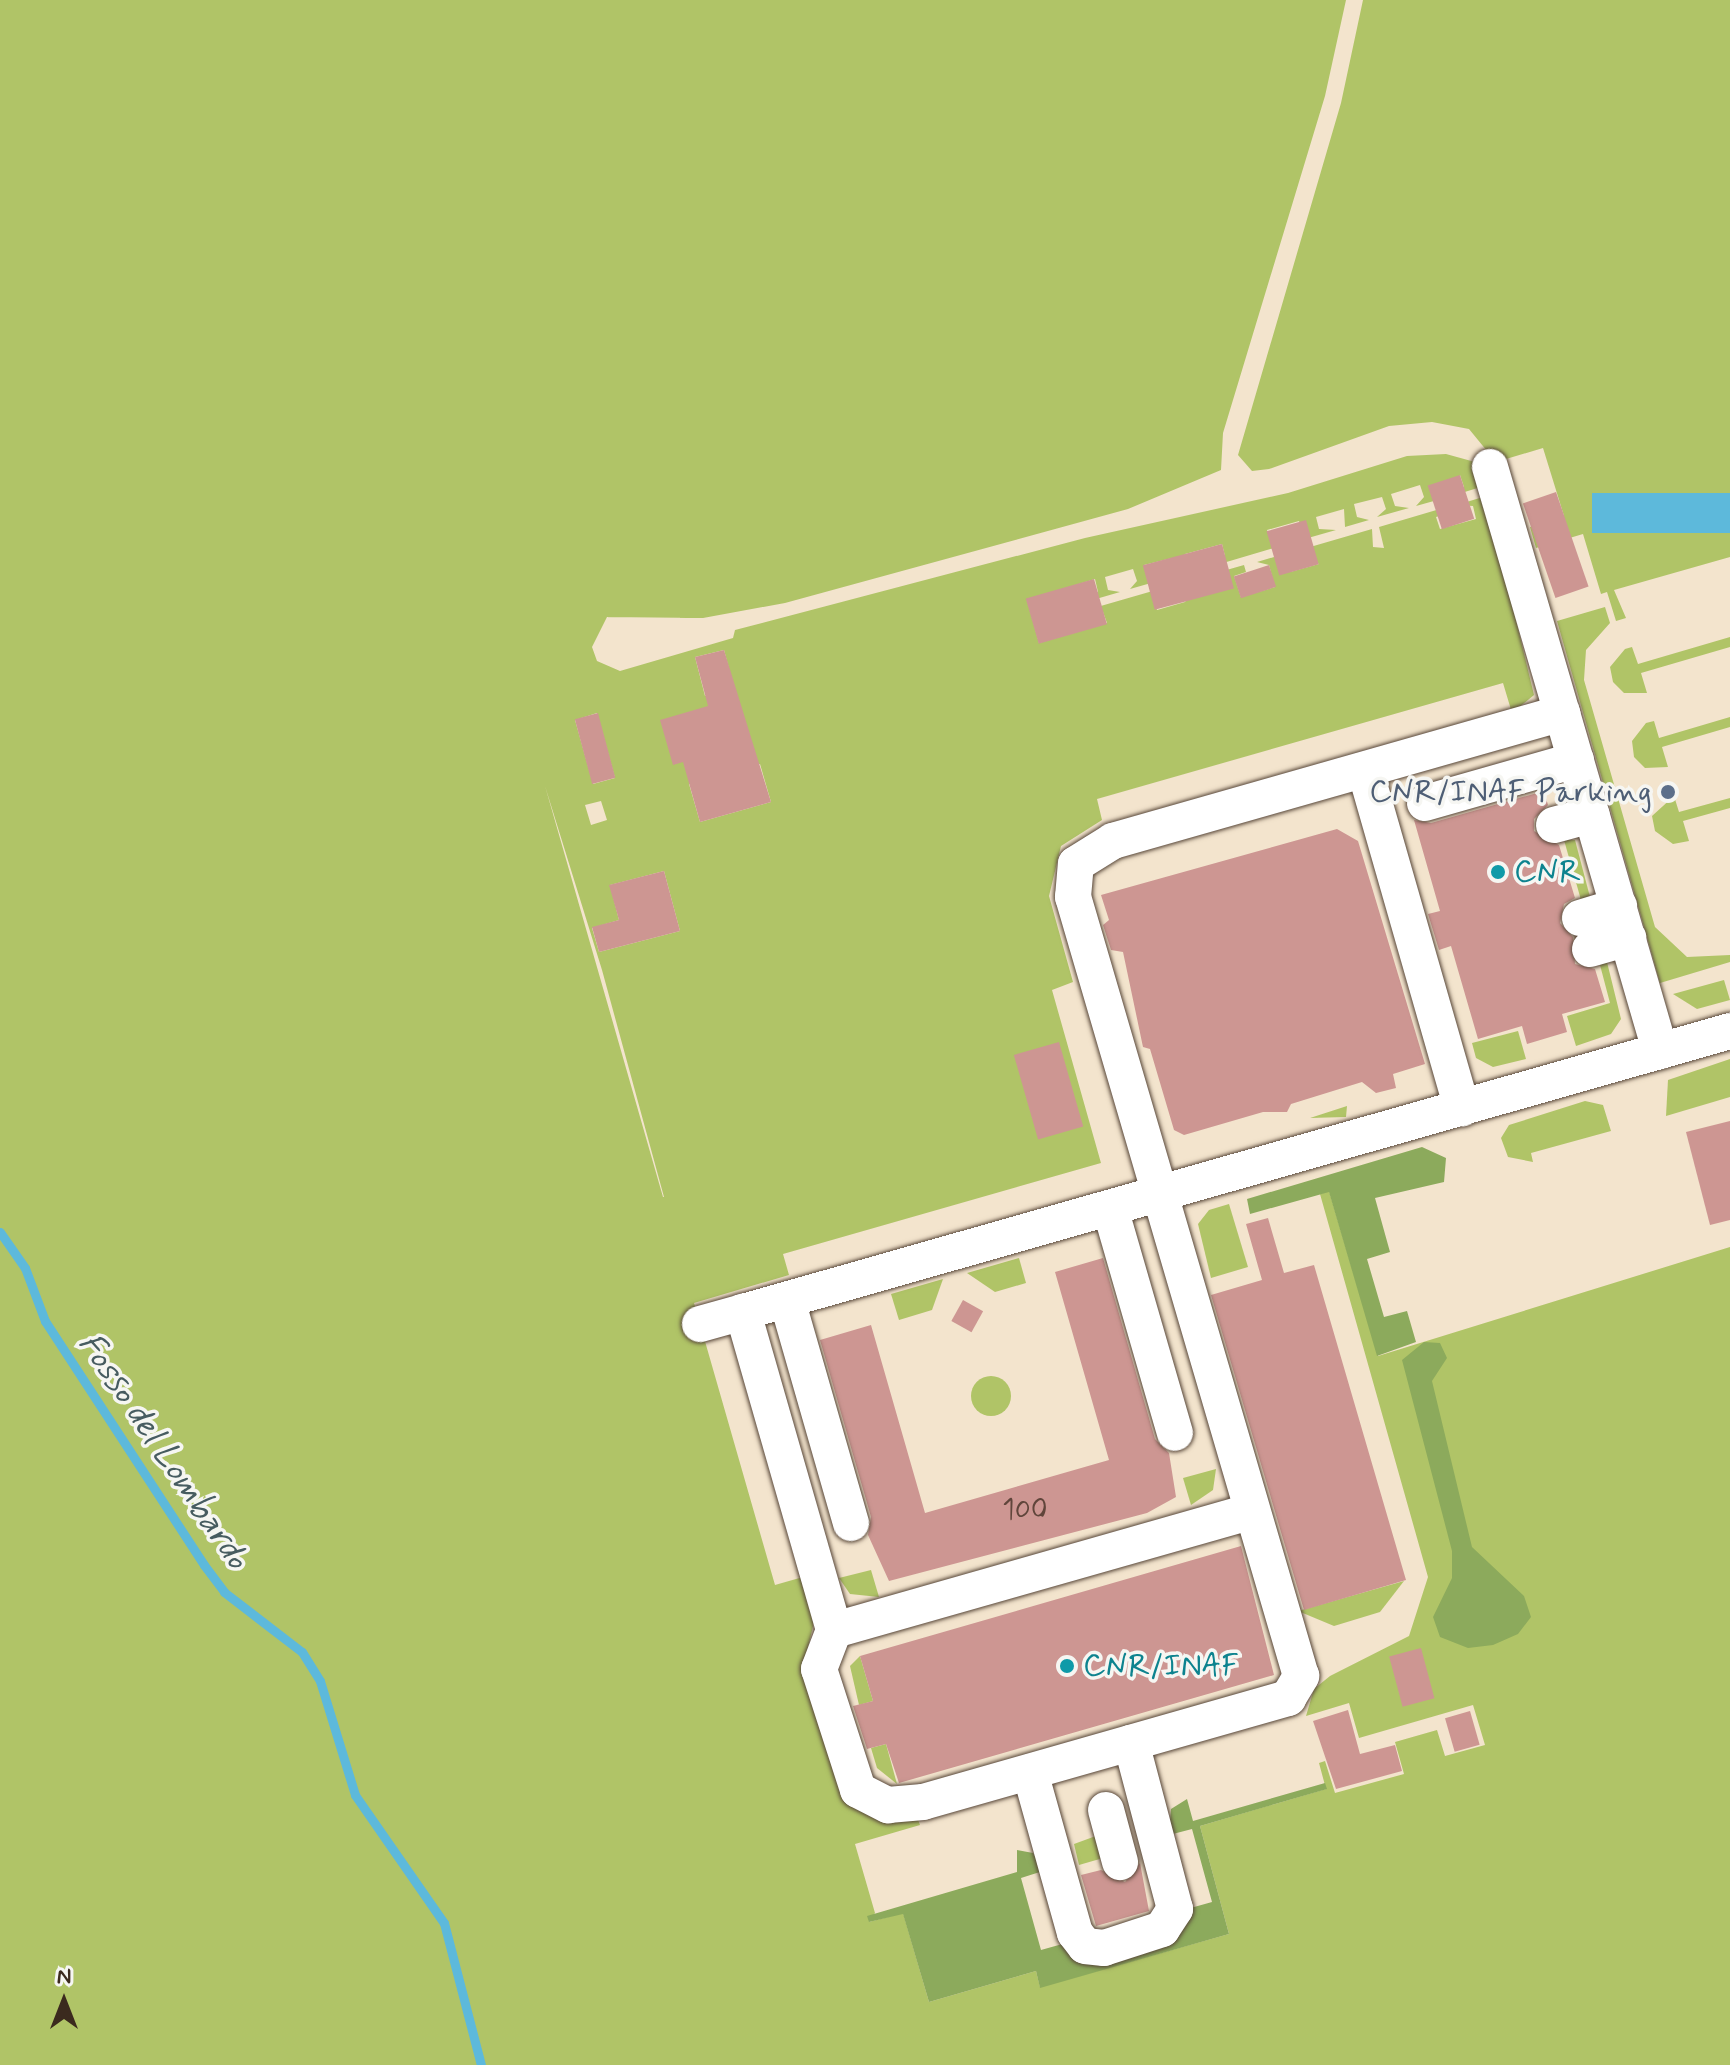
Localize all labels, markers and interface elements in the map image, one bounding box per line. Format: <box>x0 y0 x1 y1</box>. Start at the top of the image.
place label: CNR/INAF Parking <box>1385 773 1652 811</box>
marker: CNR/INAF Parking <box>1659 783 1677 801</box>
place label: CNR <box>1514 853 1581 891</box>
marker: CNR <box>1489 863 1507 881</box>
water label: Fosso del Lombardo <box>68 1323 258 1579</box>
house number: 100 <box>1002 1494 1048 1528</box>
place label: CNR/INAF <box>1083 1647 1239 1685</box>
marker: CNR/INAF <box>1058 1657 1076 1675</box>
north arrow <box>24 1961 104 2041</box>
text: N <box>57 1963 71 1991</box>

